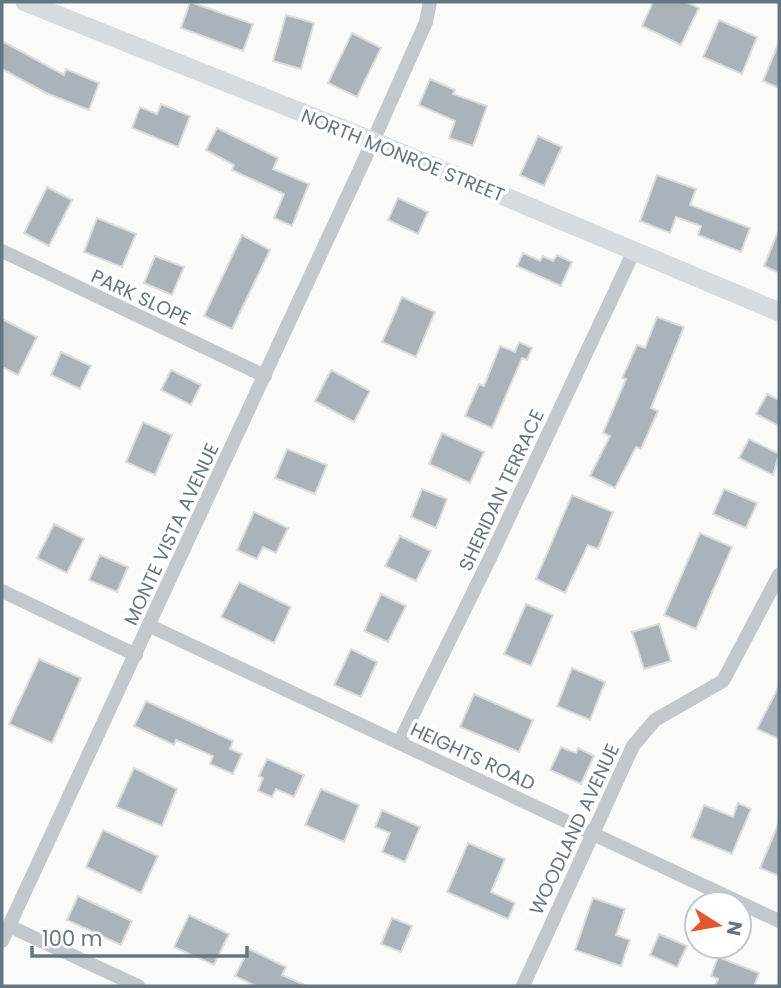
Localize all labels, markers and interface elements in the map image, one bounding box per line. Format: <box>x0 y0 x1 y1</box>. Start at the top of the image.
street label: NORTH MONROE STREET <box>297 102 508 209</box>
street label: PARK SLOPE <box>87 263 195 332</box>
street label: SHERIDAN TERRACE <box>452 405 551 575</box>
street label: MONTE VISTA AVENUE <box>117 439 226 630</box>
street label: HEIGHTS ROAD <box>406 716 540 797</box>
street label: WOODLAND AVENUE <box>523 739 626 919</box>
north arrow <box>683 890 753 960</box>
scale bar <box>32 914 247 958</box>
text: N <box>720 919 749 938</box>
text: 100 m <box>42 924 102 953</box>

